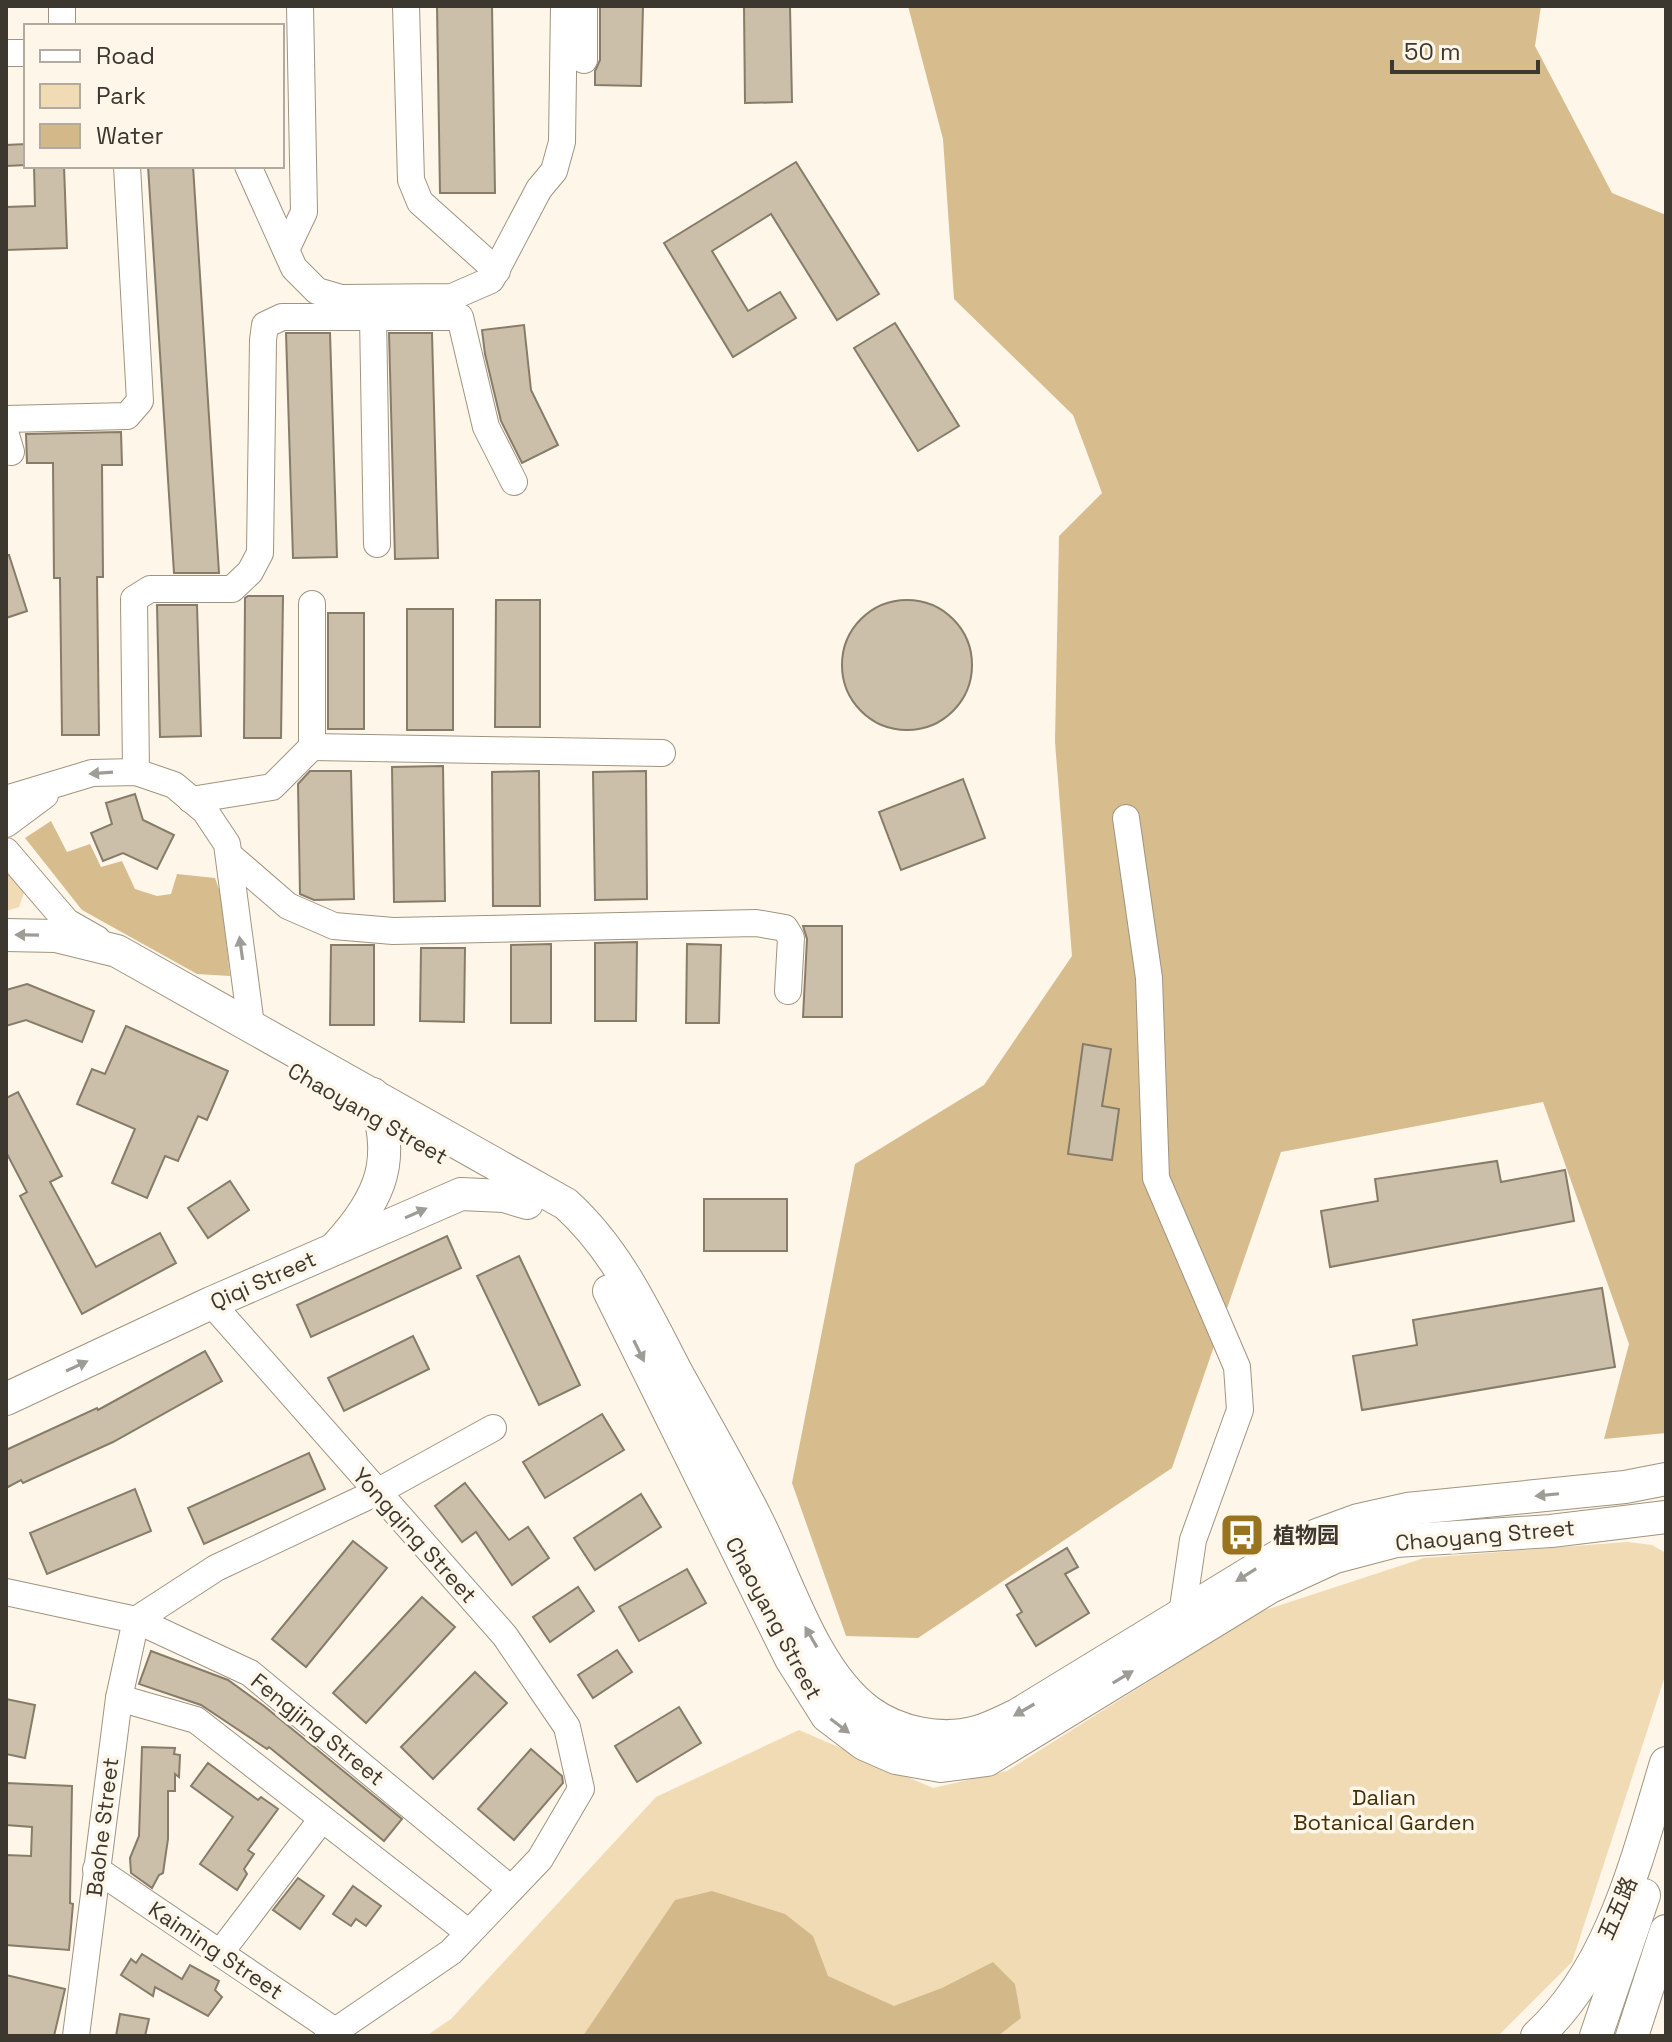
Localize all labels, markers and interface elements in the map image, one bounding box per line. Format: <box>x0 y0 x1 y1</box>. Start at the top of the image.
legend <box>24 24 284 168</box>
scale bar <box>1392 24 1538 74</box>
text: 50 m <box>1404 36 1461 67</box>
text: Road <box>96 40 155 71</box>
text: Park <box>96 80 146 111</box>
text: Water <box>96 120 164 151</box>
one-way arrow <box>89 767 114 780</box>
one-way arrow <box>14 929 39 941</box>
one-way arrow <box>234 935 247 960</box>
street label: Chaoyang Street <box>283 1056 453 1170</box>
one-way arrow <box>404 1207 428 1220</box>
street label: Qiqi Street <box>206 1244 320 1316</box>
one-way arrow <box>632 1339 646 1362</box>
one-way arrow <box>65 1359 88 1373</box>
street label: Yongqing Street <box>347 1461 483 1609</box>
one-way arrow <box>1534 1489 1559 1502</box>
bus stop icon: 植物园 <box>1218 1511 1266 1559</box>
street label: Chaoyang Street <box>1394 1513 1576 1557</box>
place label: 植物园 <box>1273 1521 1339 1549</box>
street label: Chaoyang Street <box>719 1532 829 1704</box>
one-way arrow <box>1235 1568 1257 1582</box>
one-way arrow <box>805 1626 819 1648</box>
street label: Fengjing Street <box>246 1667 390 1791</box>
one-way arrow <box>1112 1670 1134 1684</box>
one-way arrow <box>1013 1703 1035 1717</box>
one-way arrow <box>830 1718 851 1734</box>
street label: Baohe Street <box>80 1756 124 1898</box>
park label: Dalian Botanical Garden <box>1293 1783 1475 1836</box>
street label: 五五路 <box>1591 1872 1643 1944</box>
street label: Kaiming Street <box>143 1895 289 2005</box>

